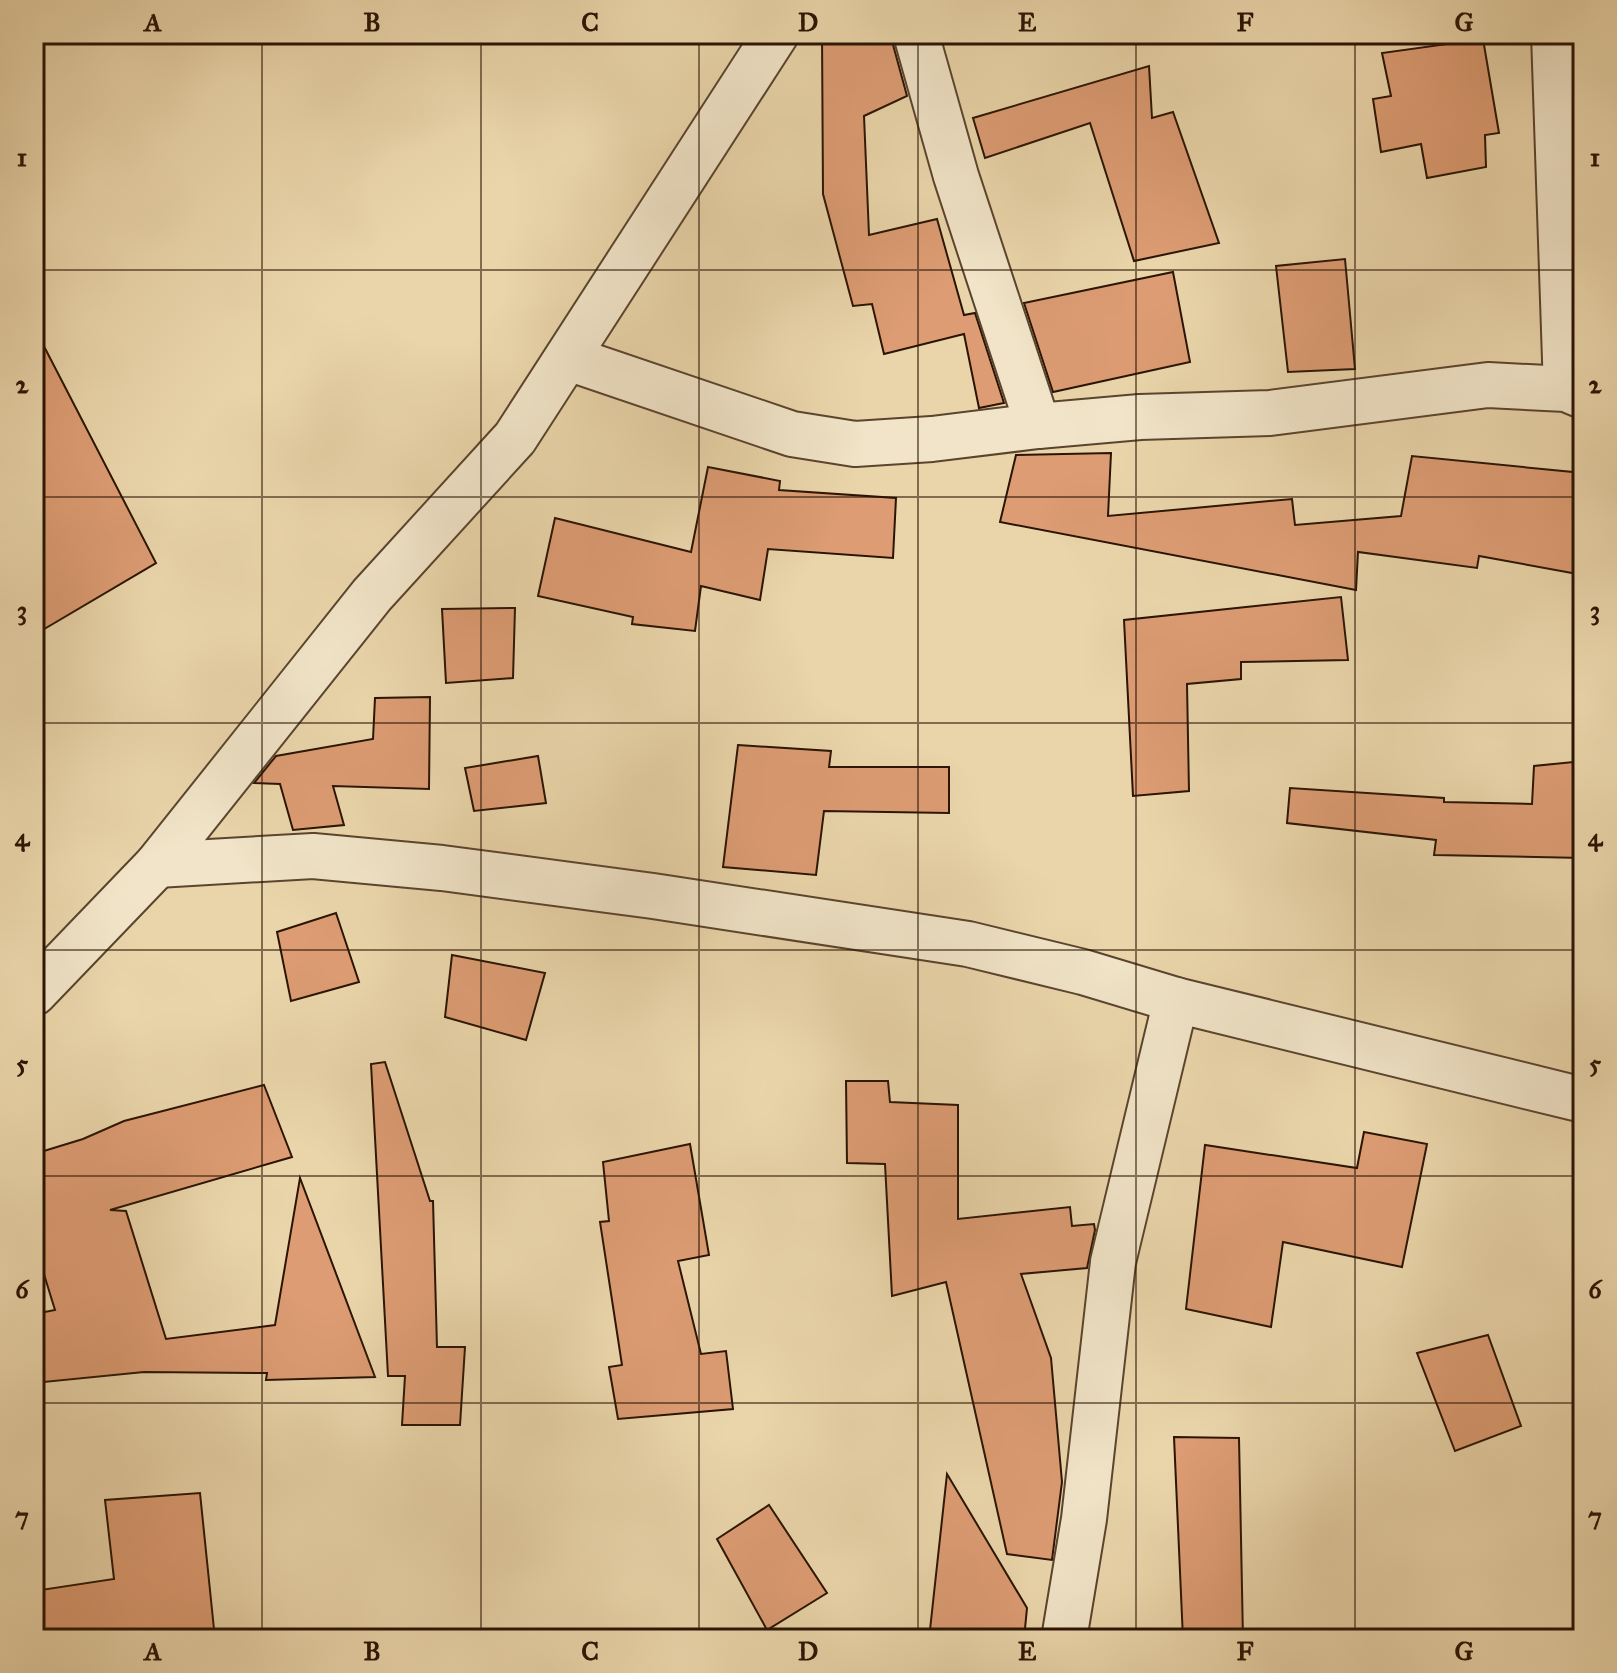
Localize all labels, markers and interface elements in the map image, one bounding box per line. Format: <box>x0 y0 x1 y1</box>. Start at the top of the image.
text: A <box>142 6 162 38</box>
text: B <box>363 6 381 38</box>
text: C <box>581 6 599 38</box>
text: D <box>798 6 818 38</box>
text: E <box>1018 6 1037 38</box>
text: F <box>1237 6 1254 38</box>
text: G <box>1454 6 1474 38</box>
text: 1 <box>17 141 27 173</box>
text: 1 <box>1590 141 1600 173</box>
text: 2 <box>16 368 30 400</box>
text: 2 <box>1589 368 1603 400</box>
text: 3 <box>17 594 27 626</box>
text: 3 <box>1590 594 1600 626</box>
text: 4 <box>15 821 31 853</box>
text: 4 <box>1588 821 1604 853</box>
text: 5 <box>16 1047 29 1079</box>
text: 5 <box>1589 1047 1602 1079</box>
text: 6 <box>15 1273 30 1305</box>
text: 6 <box>1588 1273 1603 1305</box>
text: 7 <box>15 1500 29 1532</box>
text: 7 <box>1588 1500 1602 1532</box>
text: A <box>142 1635 162 1667</box>
text: B <box>363 1635 381 1667</box>
text: C <box>581 1635 599 1667</box>
text: D <box>798 1635 818 1667</box>
text: E <box>1018 1635 1037 1667</box>
text: F <box>1237 1635 1254 1667</box>
text: G <box>1454 1635 1474 1667</box>

